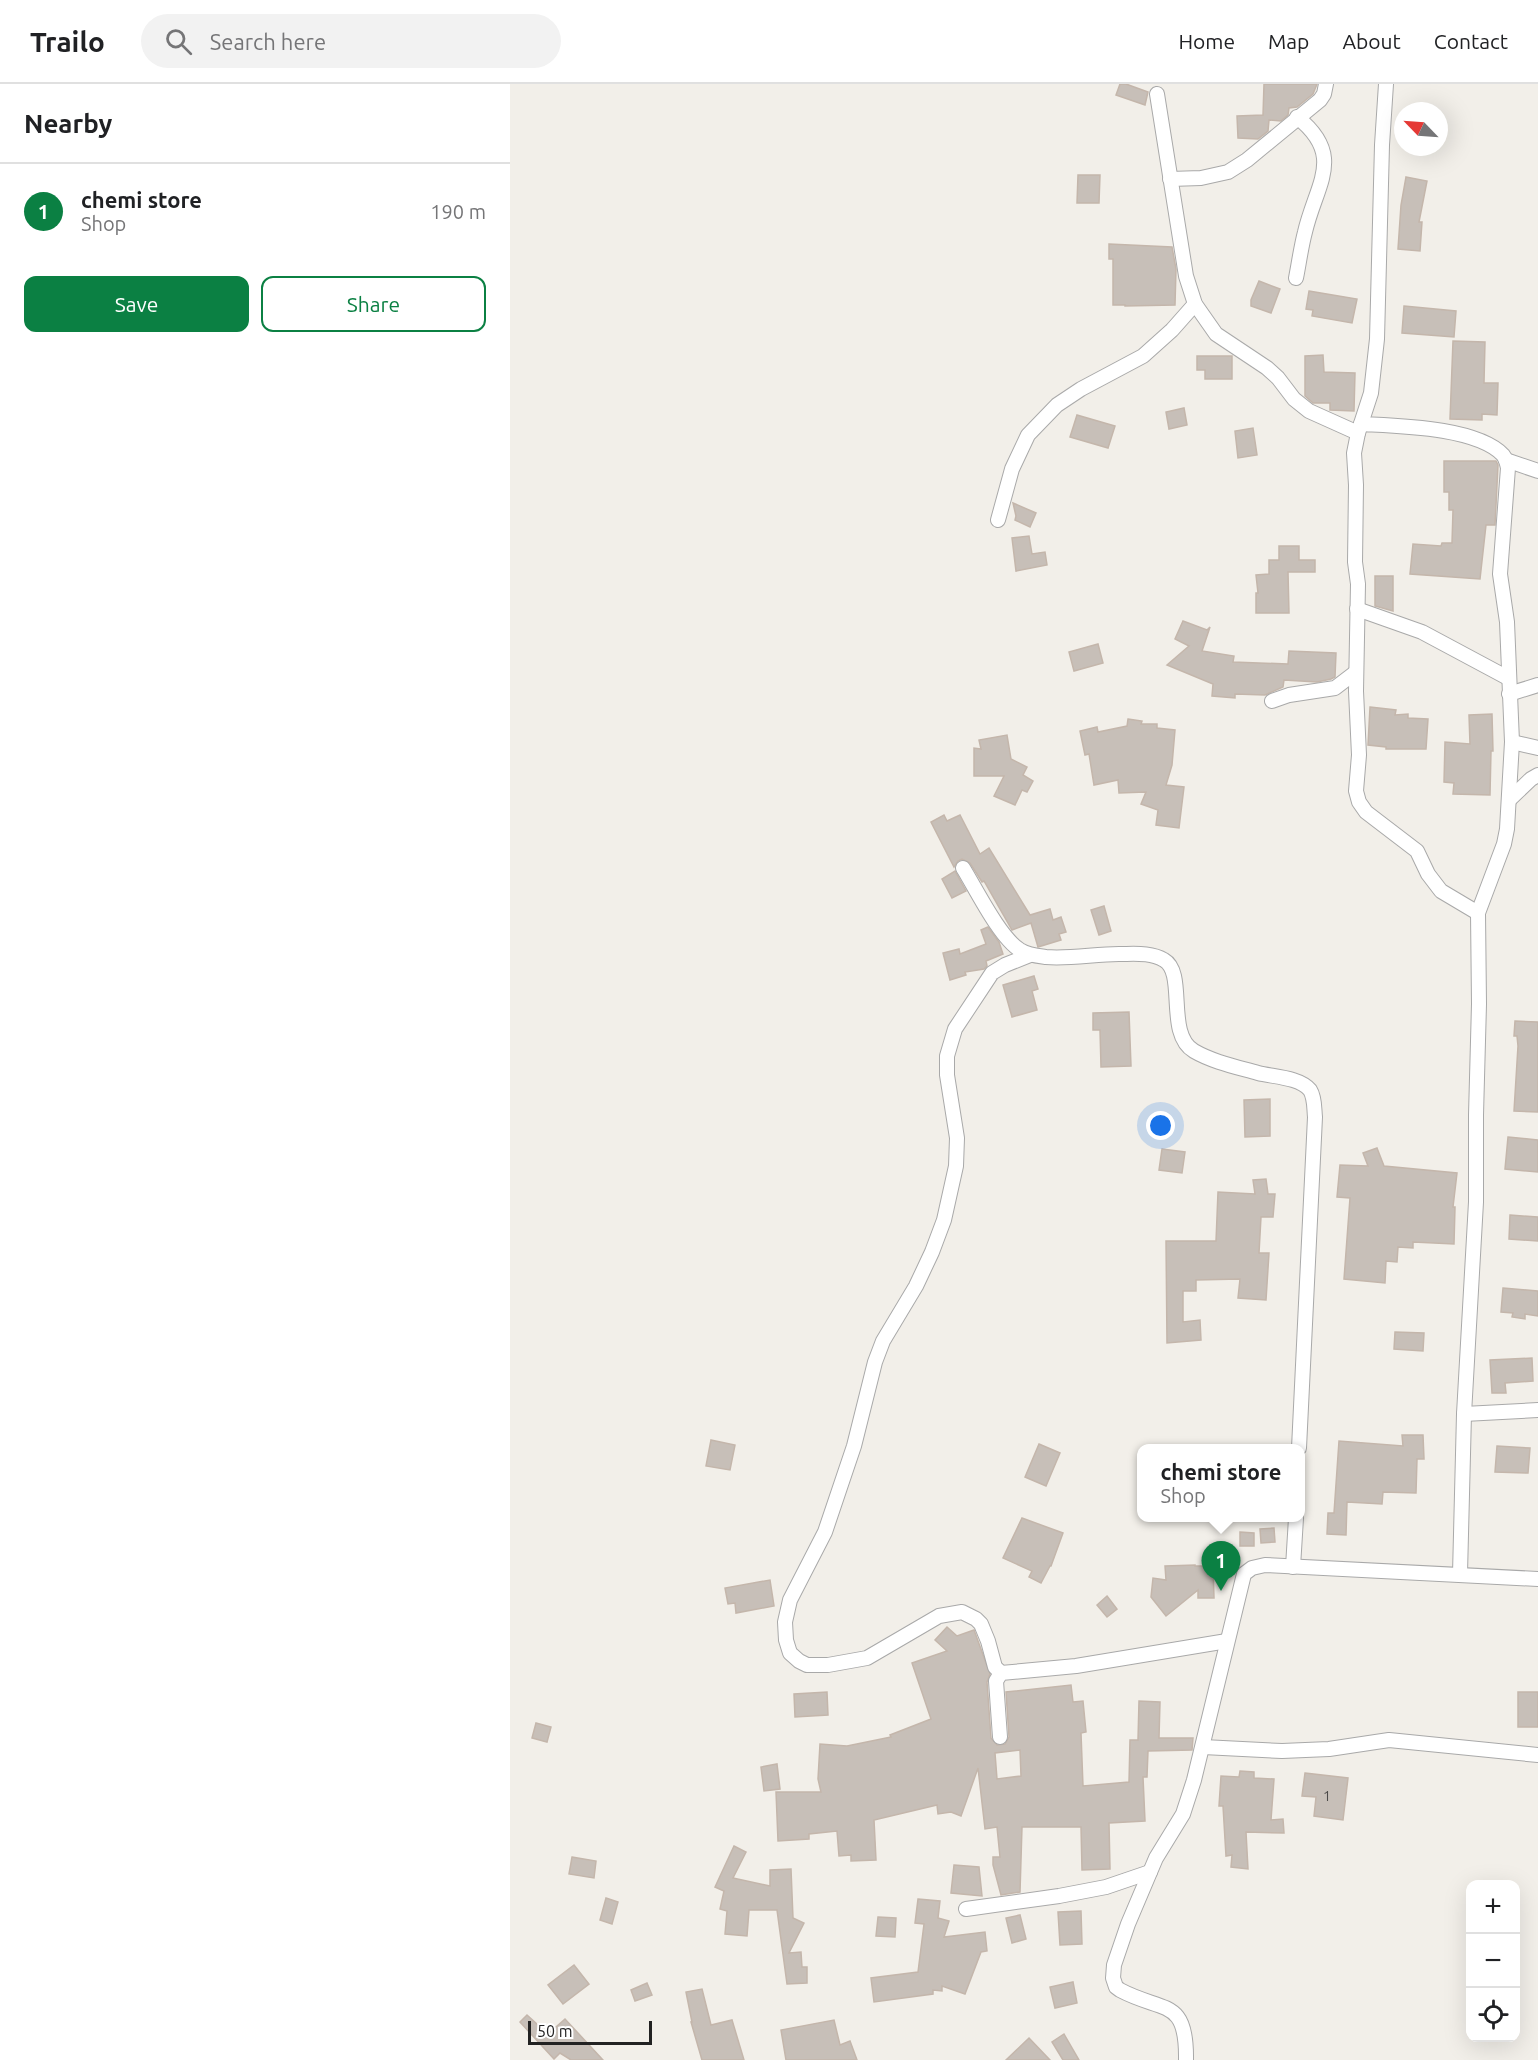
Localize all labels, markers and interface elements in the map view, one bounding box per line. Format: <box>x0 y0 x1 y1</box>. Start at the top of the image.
search box <box>141 14 561 68</box>
icon: search <box>162 25 195 58</box>
text: Trailo <box>30 26 105 57</box>
text: Search here <box>210 29 326 54</box>
text: Home <box>1178 29 1235 53</box>
text: Map <box>1268 29 1309 53</box>
text: About <box>1342 29 1401 53</box>
text: Contact <box>1434 29 1508 53</box>
north arrow <box>1394 102 1448 156</box>
text: Nearby <box>24 109 112 138</box>
text: chemi store <box>81 187 202 212</box>
text: 1 <box>38 200 49 223</box>
text: 190 m <box>430 200 486 223</box>
text: Shop <box>81 212 126 235</box>
button: Save <box>24 276 249 332</box>
button: Share <box>261 276 486 332</box>
your location <box>1146 1111 1175 1140</box>
popup <box>1137 1444 1305 1522</box>
text: chemi store <box>1161 1459 1281 1484</box>
text: Shop <box>1161 1484 1206 1507</box>
pin: 1 <box>1202 1542 1240 1591</box>
house number: 1 <box>1323 1788 1331 1804</box>
map controls <box>1466 1880 1520 2042</box>
button: + <box>1466 1880 1520 1934</box>
button: − <box>1466 1934 1520 1988</box>
button: locate <box>1466 1988 1520 2042</box>
scale bar <box>528 2018 652 2046</box>
text: 50 m <box>537 2022 573 2040</box>

